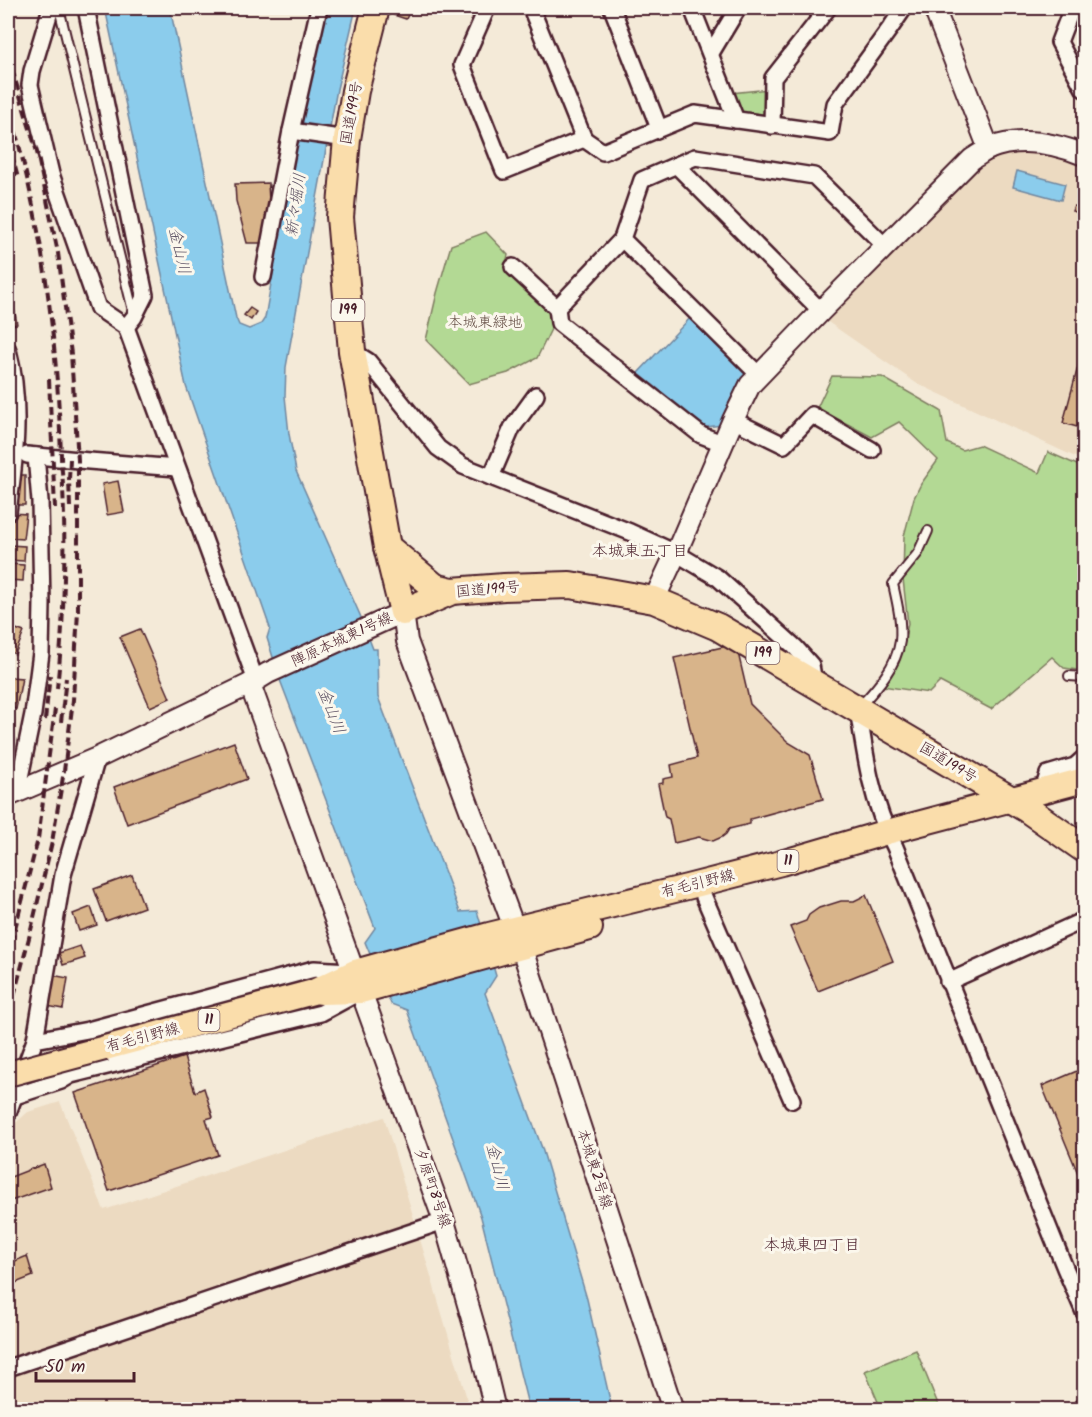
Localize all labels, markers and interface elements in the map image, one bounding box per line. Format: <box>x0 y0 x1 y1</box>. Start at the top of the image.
street label: 国道199号 <box>335 79 369 147</box>
water label: 新々堀川 <box>279 172 313 238</box>
water label: 金山川 <box>161 225 197 277</box>
road number: 199 <box>332 299 364 321</box>
park label: 本城東緑地 <box>447 311 523 335</box>
district label: 本城東五丁目 <box>592 539 688 564</box>
street label: 国道199号 <box>455 575 521 605</box>
street label: 陣原本城東1号線 <box>287 606 397 674</box>
road number: 199 <box>746 642 780 664</box>
water label: 金山川 <box>311 684 351 738</box>
street label: 国道199号 <box>914 736 982 790</box>
road number: 11 <box>778 850 798 872</box>
street label: 有毛引野線 <box>659 863 737 905</box>
road number: 11 <box>198 1009 220 1031</box>
street label: 有毛引野線 <box>104 1017 182 1059</box>
street label: 本城東2号線 <box>570 1125 618 1213</box>
water label: 金山川 <box>479 1141 515 1193</box>
street label: 夕原町8号線 <box>407 1144 457 1232</box>
district label: 本城東四丁目 <box>764 1233 860 1258</box>
scale bar <box>36 1345 134 1383</box>
text: 50 m <box>45 1353 85 1382</box>

